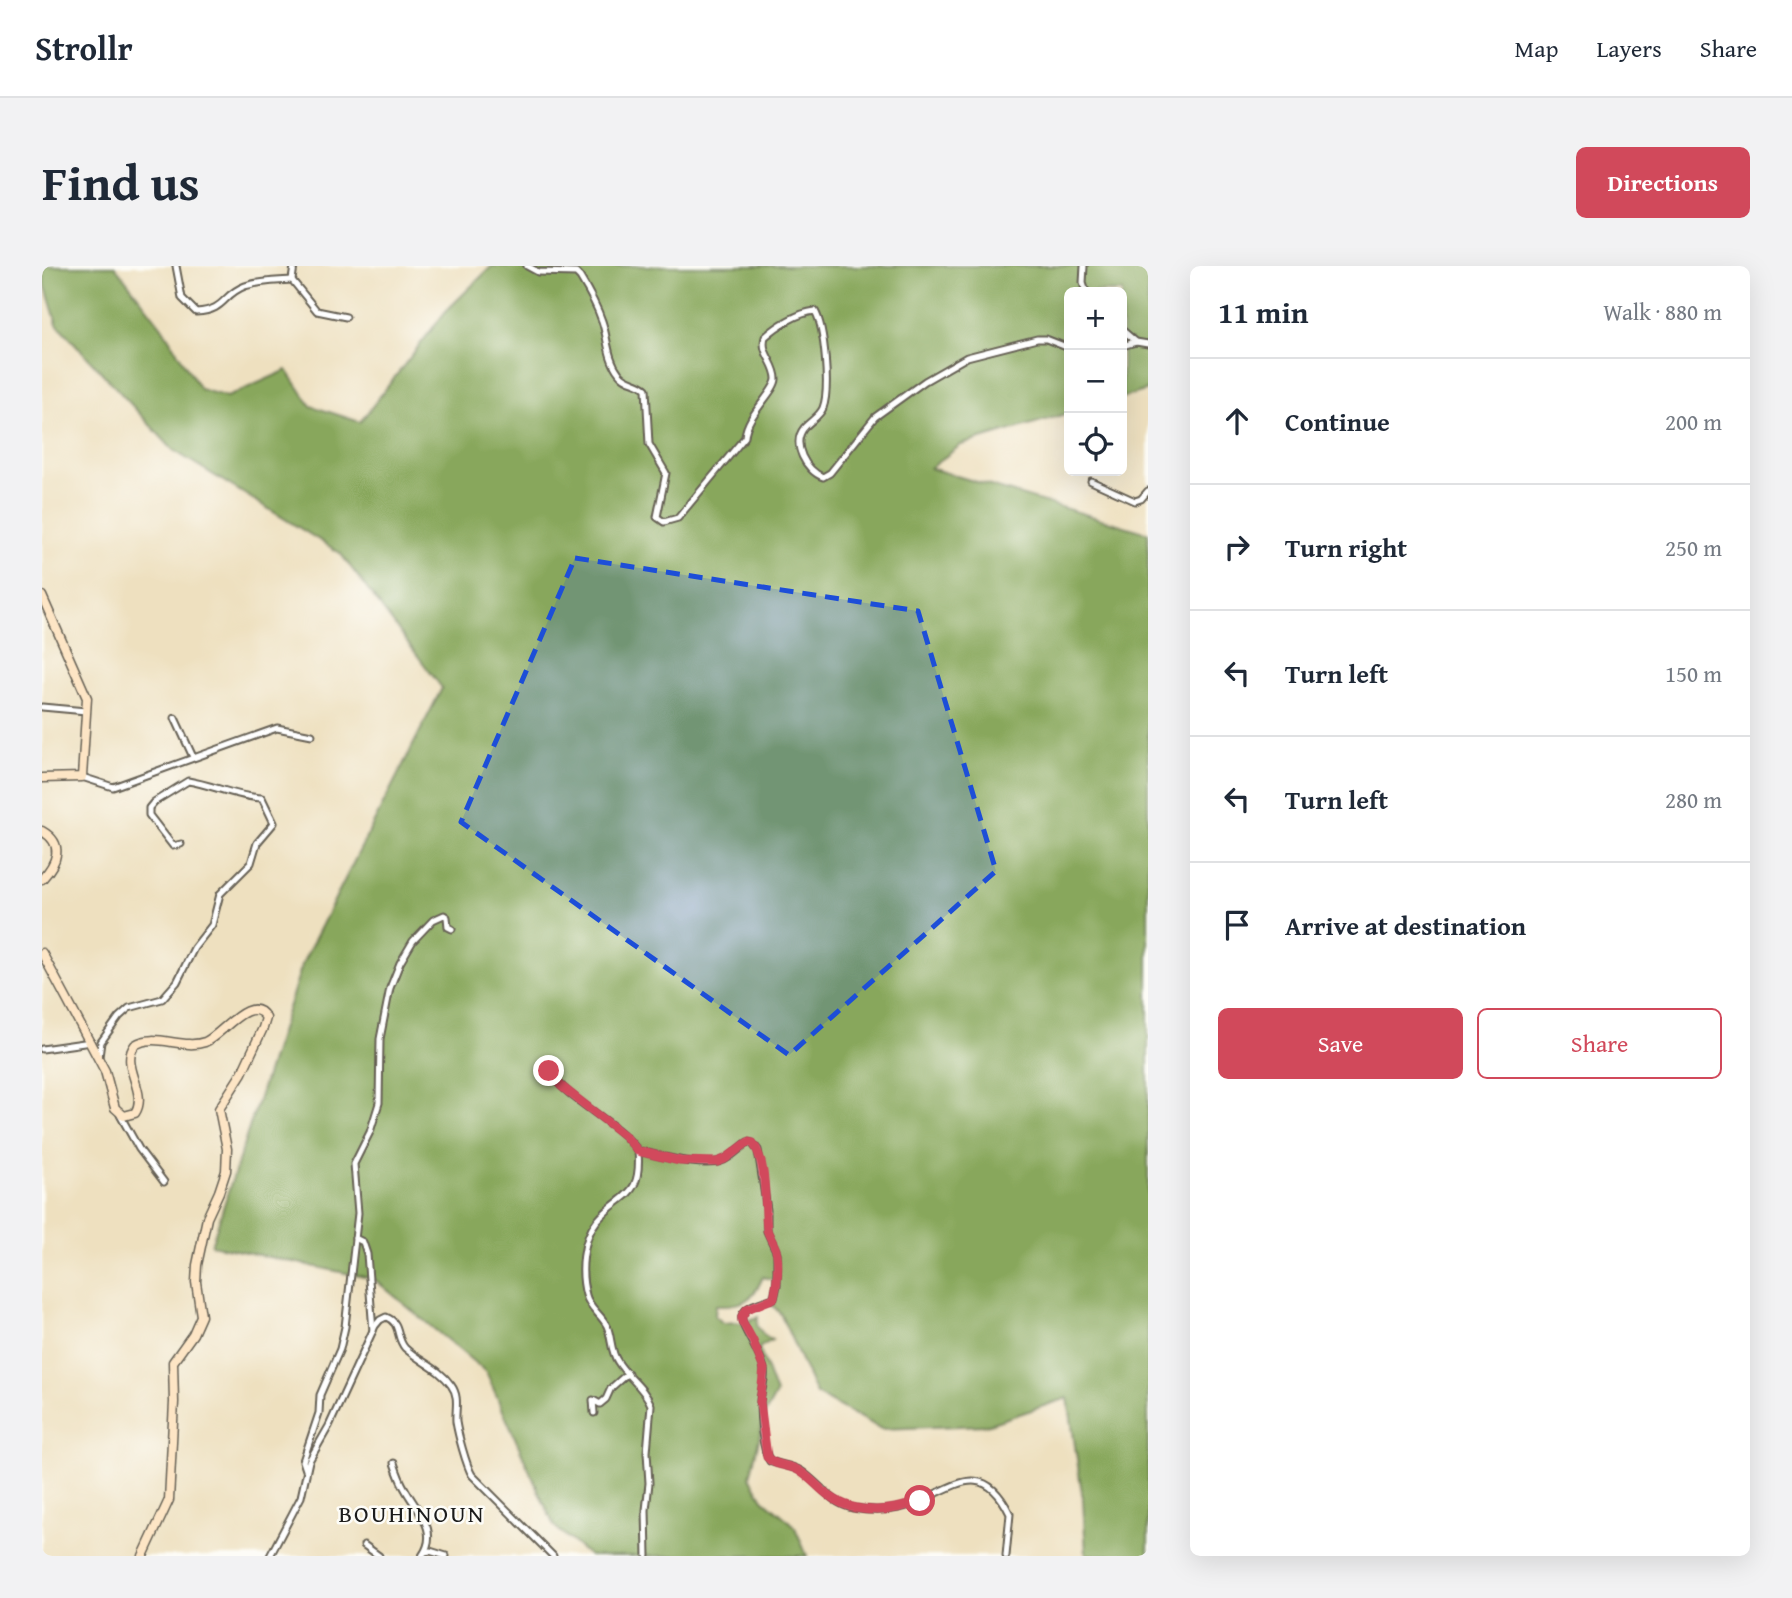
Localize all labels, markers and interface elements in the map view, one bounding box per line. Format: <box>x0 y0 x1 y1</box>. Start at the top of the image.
text: Strollr <box>35 24 133 72</box>
text: Map <box>1515 31 1558 66</box>
text: Layers <box>1596 31 1662 66</box>
text: Share <box>1700 31 1757 66</box>
text: Find us <box>42 146 200 218</box>
button: Directions <box>1576 147 1750 218</box>
map controls <box>1064 287 1127 476</box>
button: + <box>1064 287 1127 350</box>
text: 11 min <box>1218 290 1308 334</box>
text: Walk · 880 m <box>1603 295 1722 328</box>
button: − <box>1064 350 1127 413</box>
icon: ahead <box>1218 402 1256 440</box>
text: Continue <box>1285 402 1390 441</box>
text: 200 m <box>1665 405 1722 438</box>
button: locate <box>1064 413 1127 476</box>
icon: right <box>1218 528 1256 566</box>
text: Turn right <box>1285 528 1407 567</box>
text: 250 m <box>1665 531 1722 564</box>
icon: left <box>1218 654 1256 692</box>
text: Turn left <box>1285 654 1388 693</box>
text: 150 m <box>1665 657 1722 690</box>
icon: left <box>1218 780 1256 818</box>
text: Turn left <box>1285 780 1388 819</box>
text: 280 m <box>1665 783 1722 816</box>
icon: arrive <box>1218 906 1256 944</box>
text: Arrive at destination <box>1285 906 1526 945</box>
button: Save <box>1218 1008 1463 1079</box>
button: Share <box>1477 1008 1722 1079</box>
route end <box>533 1055 564 1086</box>
route start <box>904 1485 935 1516</box>
district label: BOUHINOUN <box>338 1496 486 1531</box>

